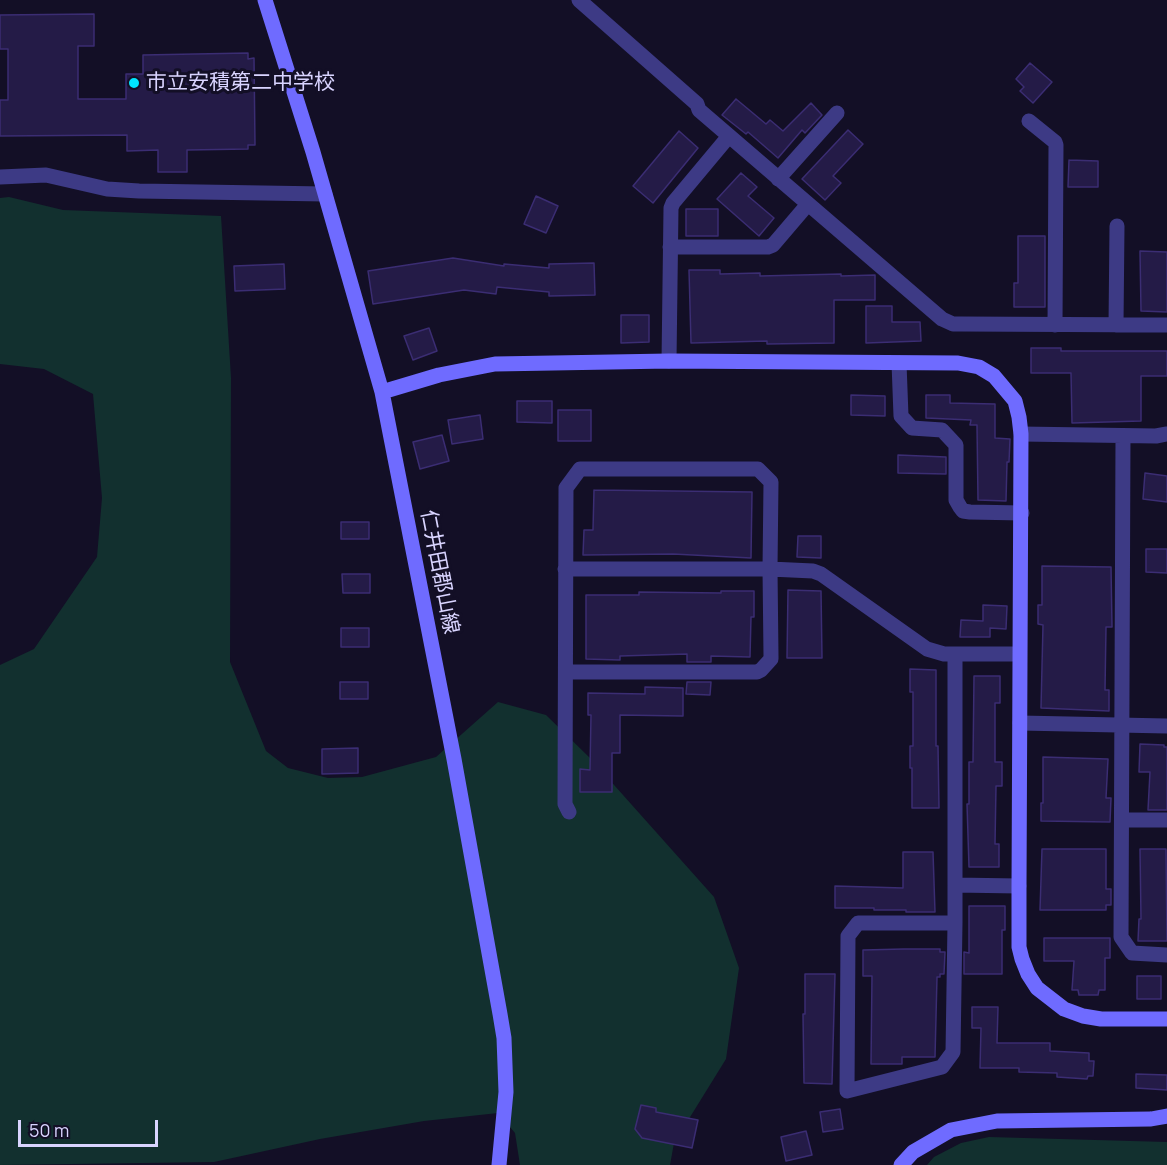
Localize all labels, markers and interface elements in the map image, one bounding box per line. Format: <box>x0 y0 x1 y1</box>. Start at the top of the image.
place label: 市立安積第二中学校 <box>146 70 335 96</box>
marker: 市立安積第二中学校 <box>127 76 141 90</box>
street label: 仁井田郡山線 <box>415 508 463 636</box>
scale bar <box>21 1108 160 1146</box>
text: 50 m <box>29 1118 69 1142</box>

